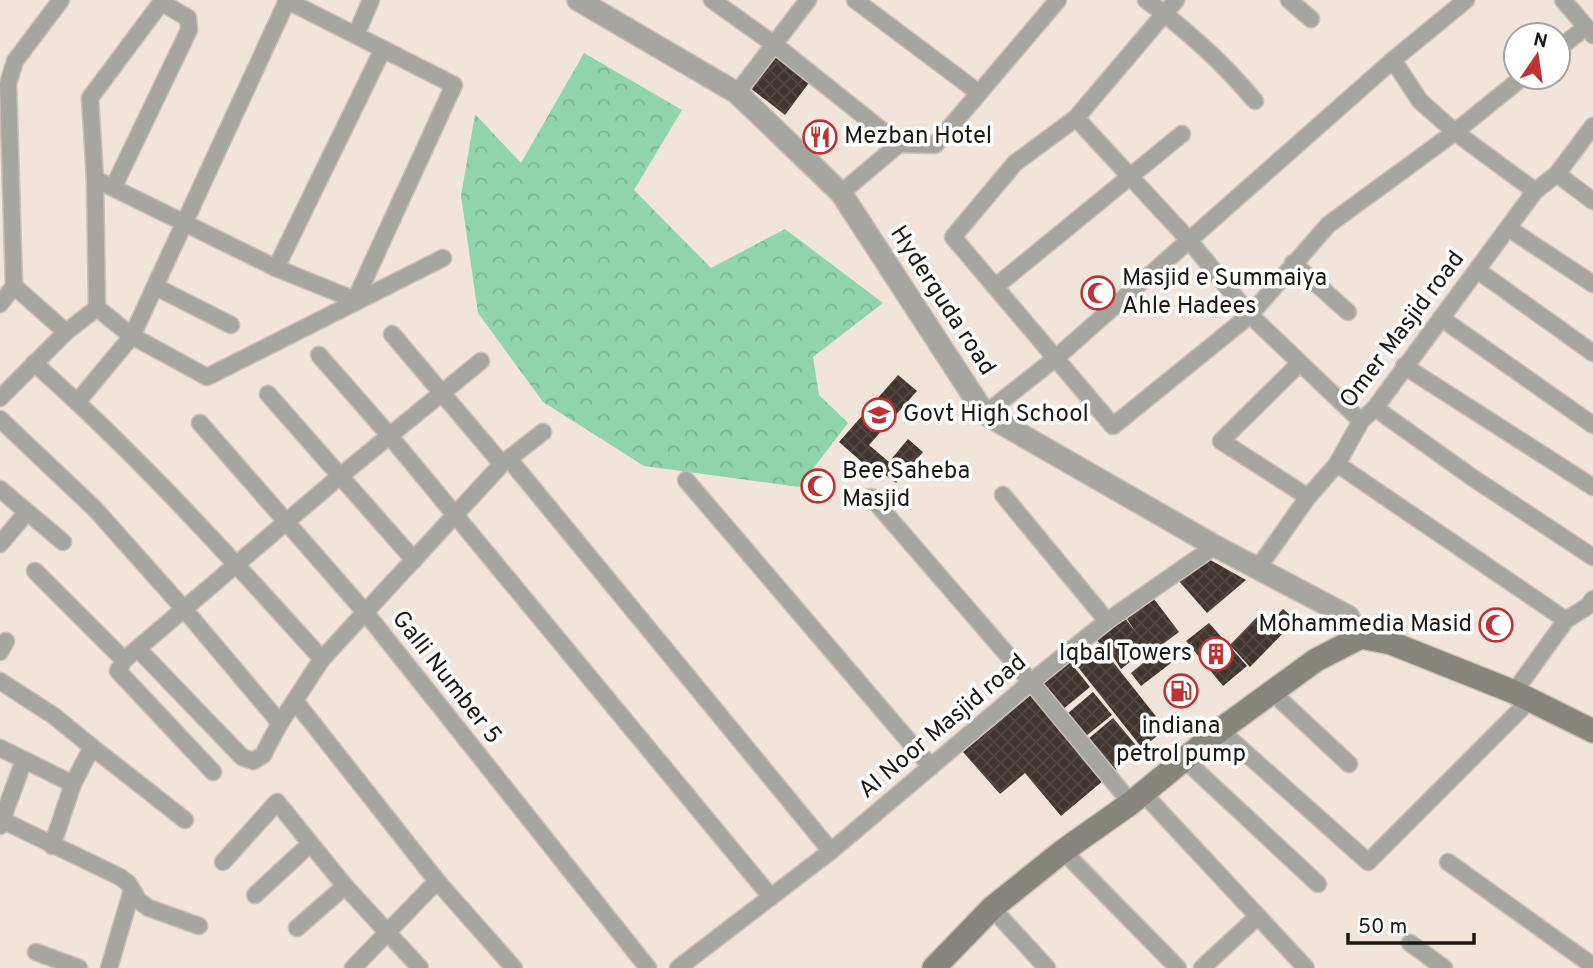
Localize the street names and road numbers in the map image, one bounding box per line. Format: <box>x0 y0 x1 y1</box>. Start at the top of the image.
street label: Hyderguda road <box>882 221 1002 381</box>
street label: Omer Masjid road <box>1334 245 1472 415</box>
street label: Galli Number 5 <box>385 605 507 751</box>
street label: AI Noor Masjid road <box>853 648 1033 806</box>

